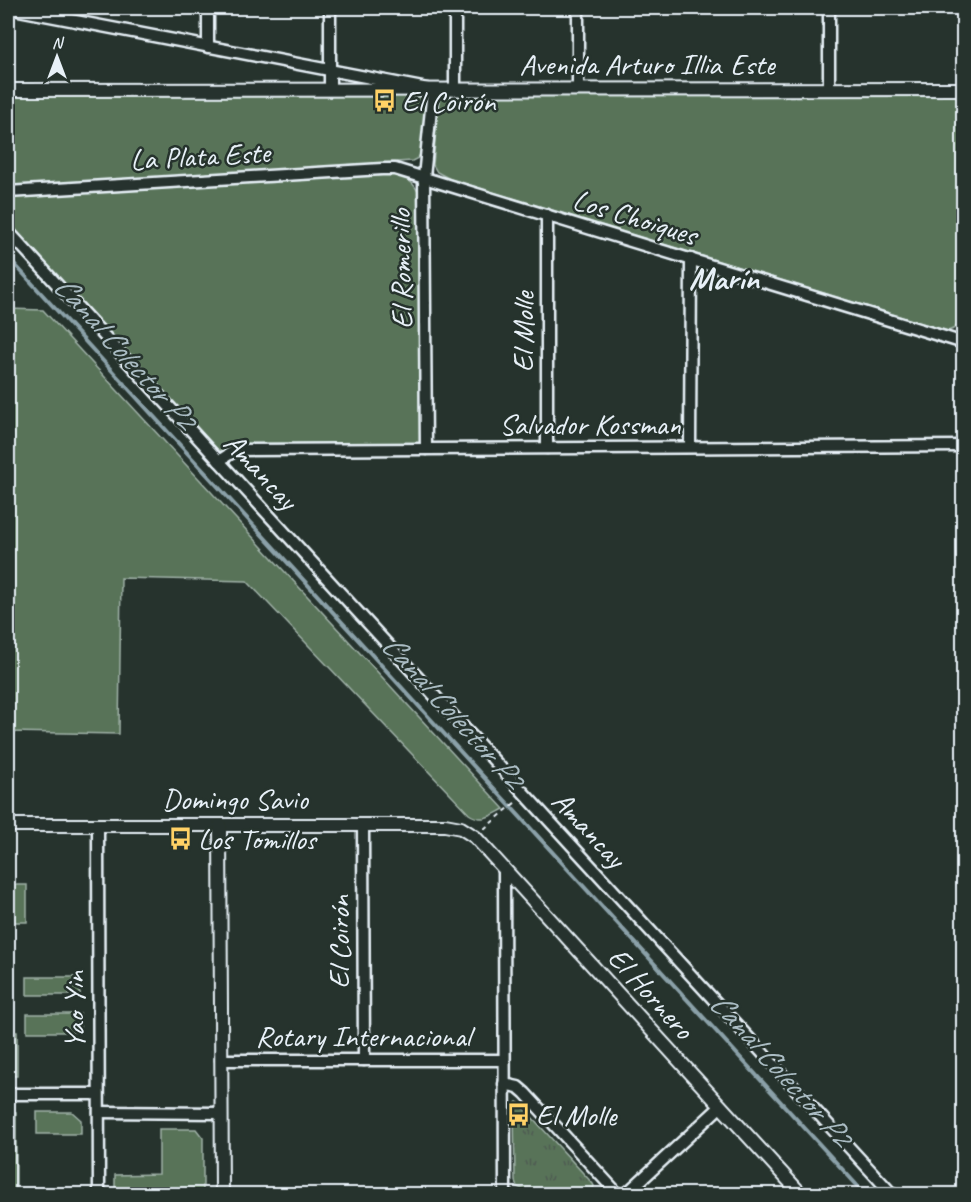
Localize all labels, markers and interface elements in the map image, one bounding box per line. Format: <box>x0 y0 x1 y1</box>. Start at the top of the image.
north arrow <box>27 27 87 87</box>
text: N <box>52 33 65 53</box>
street label: Avenida Arturo Illia Este <box>519 45 777 83</box>
place label: El Coirón <box>402 82 497 120</box>
bus stop icon: El Coirón <box>371 88 397 114</box>
street label: La Plata Este <box>129 133 273 179</box>
street label: Los Choiques <box>568 180 704 255</box>
street label: El Romerillo <box>381 207 421 329</box>
district label: Marín <box>689 258 760 299</box>
water label: Canal Colector P2 <box>45 266 208 441</box>
street label: El Molle <box>504 290 542 372</box>
street label: Salvador Kossman <box>499 405 681 443</box>
street label: Amancay <box>216 424 308 520</box>
water label: Canal Colector P2 <box>373 625 536 800</box>
street label: Domingo Savio <box>162 780 309 818</box>
street label: Amancay <box>544 782 636 878</box>
place label: Los Tomillos <box>198 820 318 858</box>
bus stop icon: Los Tomillos <box>167 826 193 852</box>
street label: El Coirón <box>320 894 358 989</box>
street label: El Hornero <box>600 939 703 1048</box>
street label: Yao Yin <box>55 969 93 1049</box>
water label: Canal Colector P2 <box>701 983 864 1158</box>
street label: Rotary Internacional <box>255 1017 476 1055</box>
place label: El Molle <box>536 1096 619 1134</box>
bus stop icon: El Molle <box>505 1102 531 1128</box>

